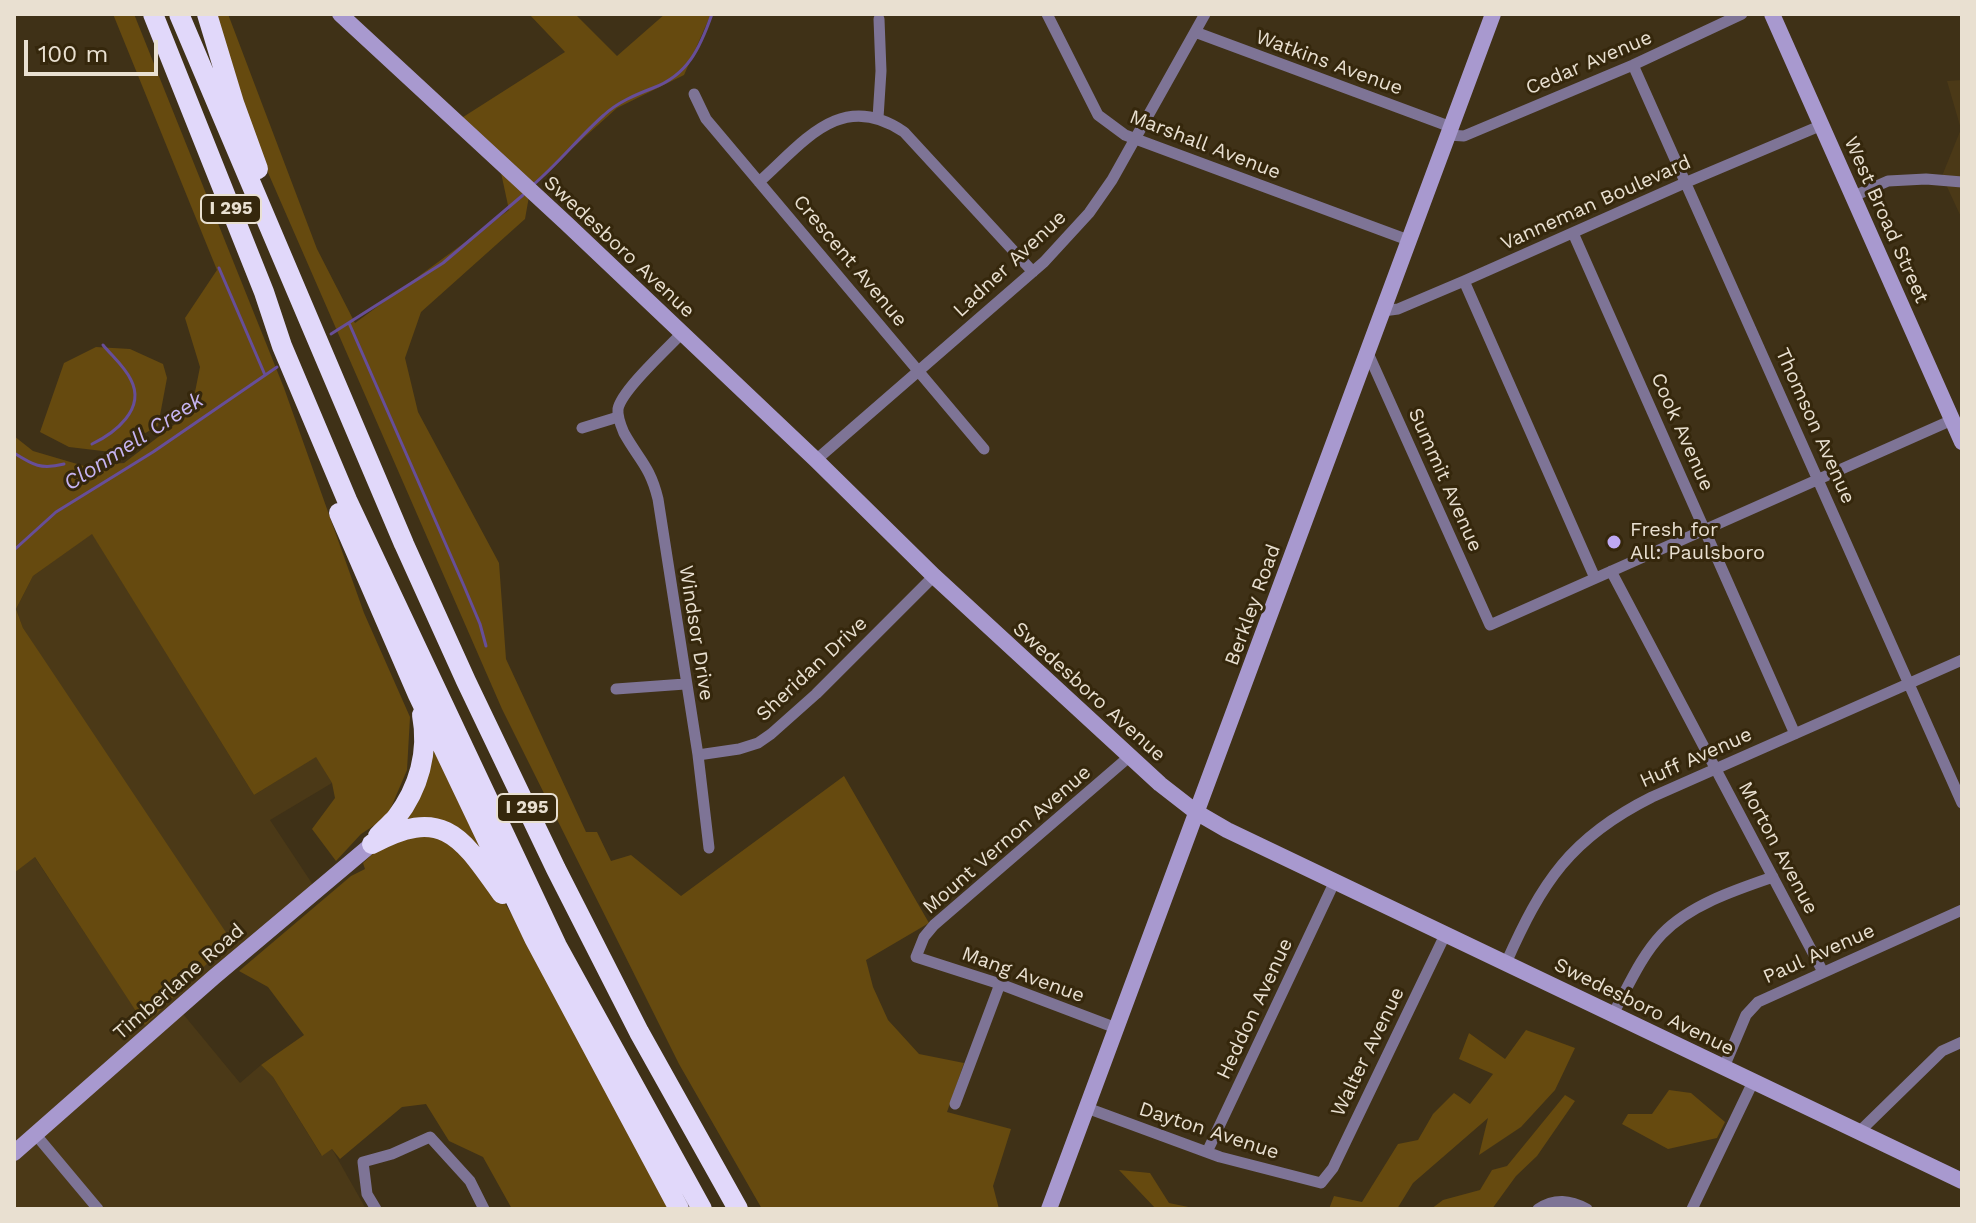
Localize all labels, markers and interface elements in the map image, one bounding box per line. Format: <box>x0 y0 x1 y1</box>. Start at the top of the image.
scale bar <box>28 24 162 74</box>
street label: Watkins Avenue <box>1252 25 1406 101</box>
street label: Cedar Avenue <box>1522 26 1656 100</box>
text: 100 m <box>38 40 108 68</box>
street label: Marshall Avenue <box>1126 105 1284 185</box>
street label: West Broad Street <box>1839 133 1933 307</box>
street label: Vanneman Boulevard <box>1497 150 1695 256</box>
street label: Swedesboro Avenue <box>539 171 699 323</box>
street label: Crescent Avenue <box>788 190 912 332</box>
road number: I 295 <box>201 195 261 223</box>
street label: Ladner Avenue <box>949 206 1071 322</box>
street label: Thomson Avenue <box>1770 345 1860 507</box>
street label: Cook Avenue <box>1645 369 1719 495</box>
water label: Clonmell Creek <box>59 387 209 497</box>
street label: Summit Avenue <box>1403 405 1487 555</box>
place label: Fresh for All: Paulsboro <box>1630 518 1765 565</box>
marker: Fresh for All: Paulsboro <box>1605 533 1623 551</box>
street label: Berkley Road <box>1220 541 1286 669</box>
street label: Windsor Drive <box>673 564 719 702</box>
street label: Sheridan Drive <box>752 611 872 727</box>
street label: Swedesboro Avenue <box>1008 617 1170 767</box>
street label: Huff Avenue <box>1636 723 1756 793</box>
street label: Mount Vernon Avenue <box>918 760 1096 920</box>
street label: Morton Avenue <box>1733 778 1823 918</box>
road number: I 295 <box>497 794 557 822</box>
street label: Timberlane Road <box>109 919 249 1045</box>
street label: Paul Avenue <box>1760 919 1878 989</box>
street label: Heddon Avenue <box>1212 935 1298 1083</box>
street label: Mang Avenue <box>958 942 1088 1008</box>
street label: Swedesboro Avenue <box>1550 953 1738 1061</box>
street label: Walter Avenue <box>1326 983 1410 1121</box>
street label: Dayton Avenue <box>1136 1097 1282 1165</box>

